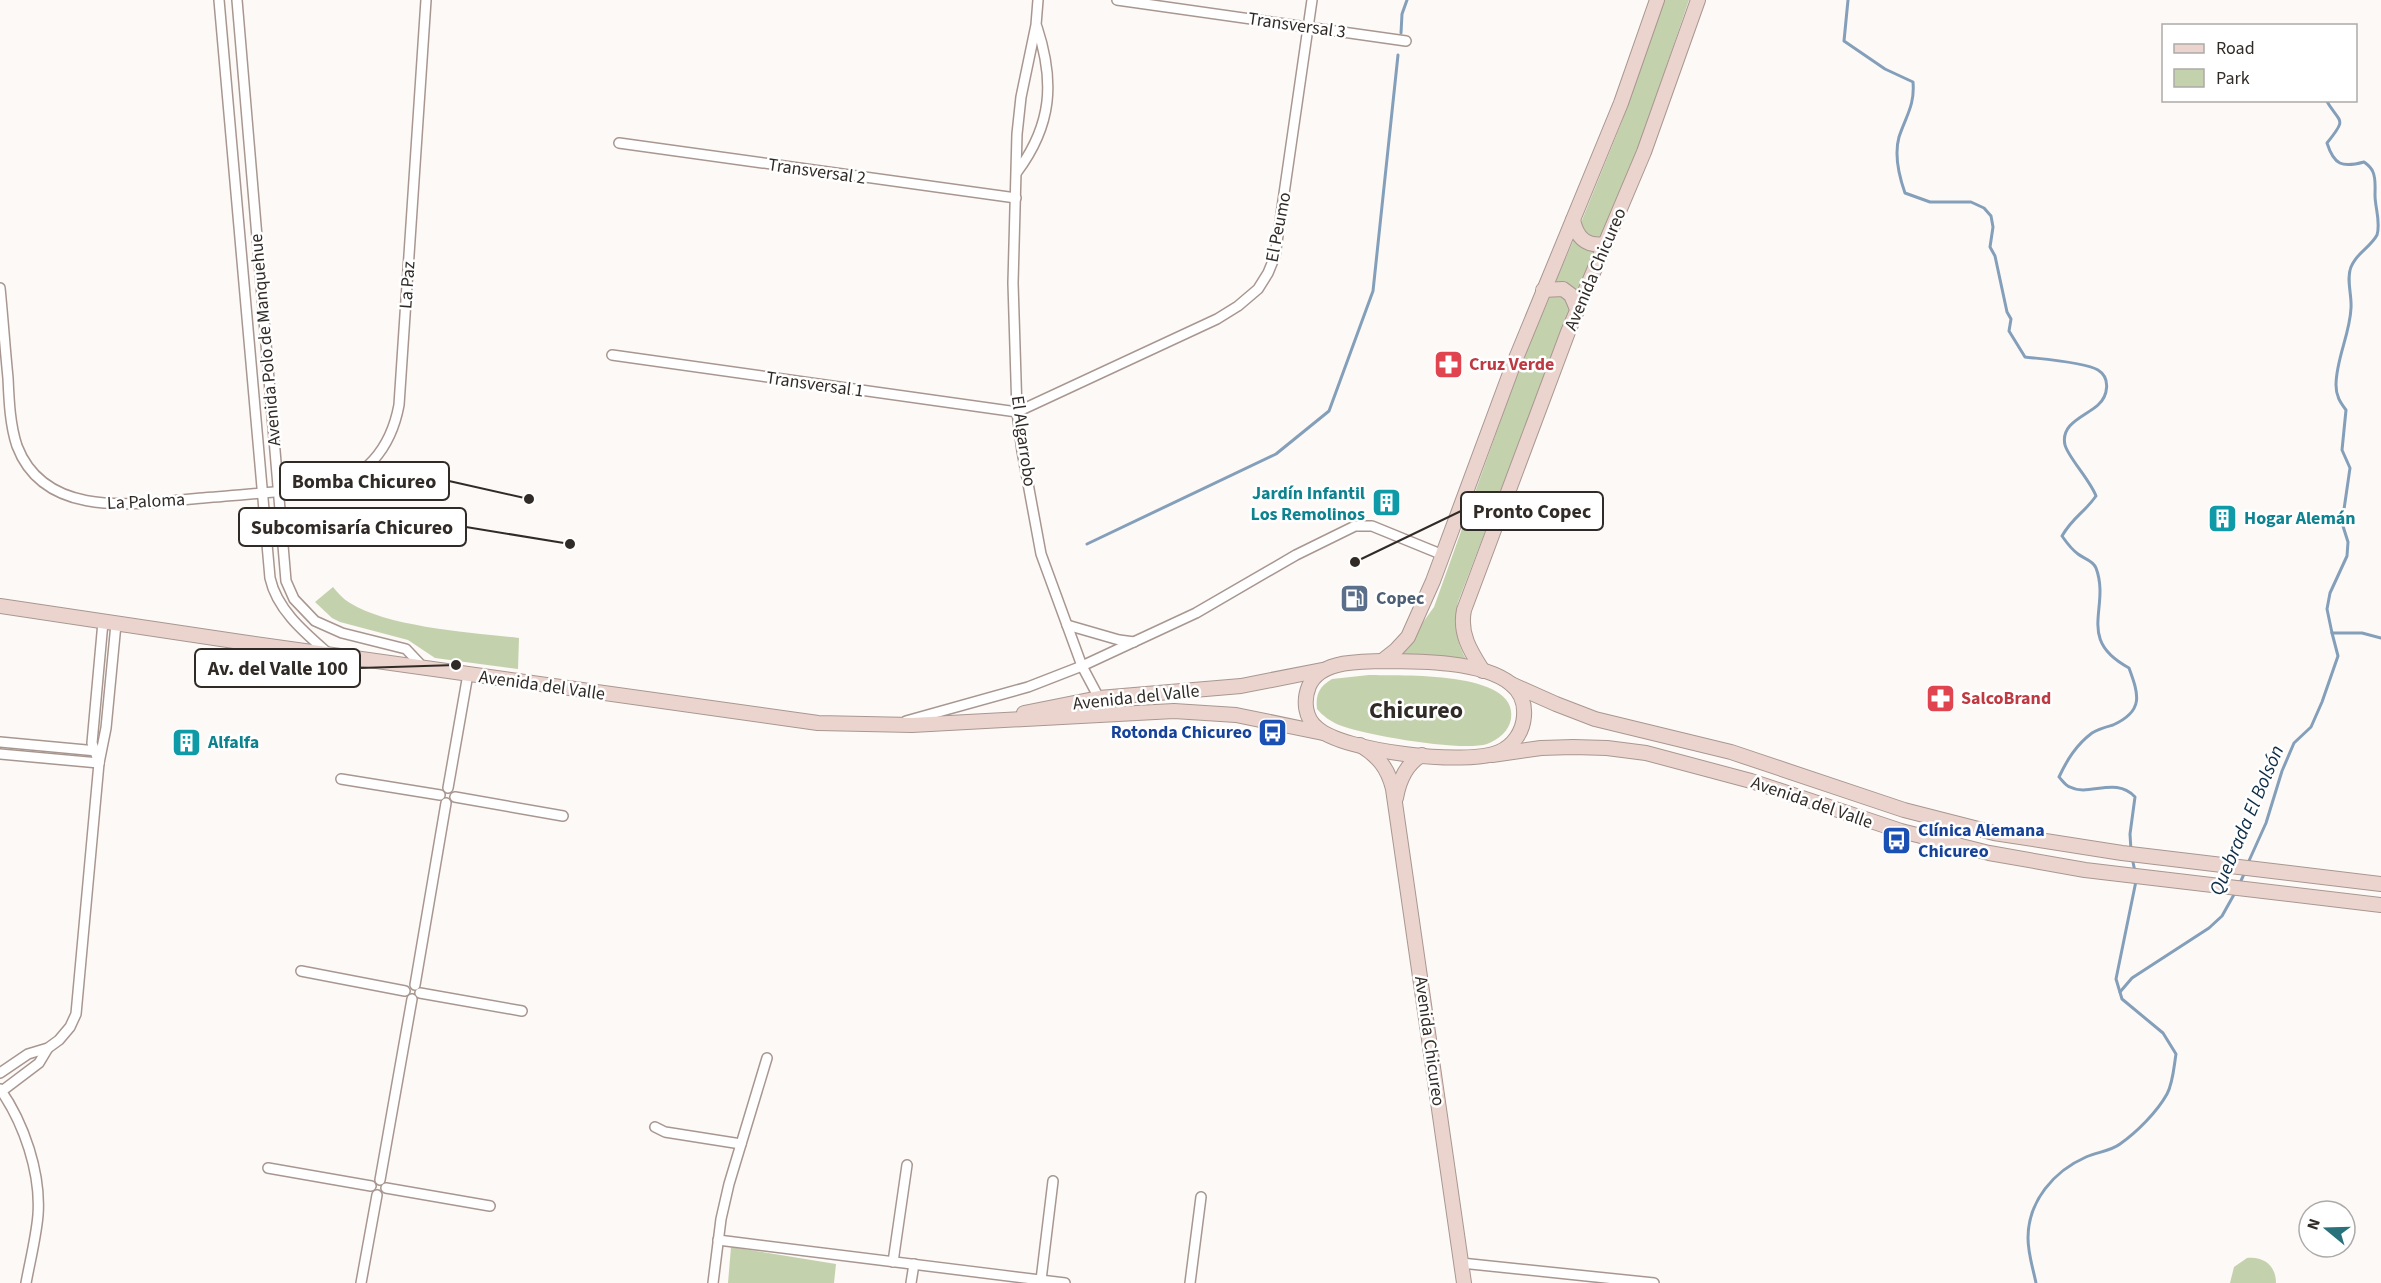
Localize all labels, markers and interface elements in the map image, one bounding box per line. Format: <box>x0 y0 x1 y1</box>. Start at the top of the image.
street label: Transversal 3 <box>1247 6 1347 45</box>
legend <box>2162 24 2357 102</box>
text: Road <box>2216 36 2255 61</box>
text: Park <box>2216 66 2250 91</box>
street label: Transversal 2 <box>767 152 867 191</box>
street label: El Peumo <box>1259 190 1298 264</box>
street label: Avenida Chicureo <box>1558 204 1633 334</box>
street label: Avenida Polo de Manquehue <box>244 233 287 447</box>
street label: La Paz <box>393 260 422 310</box>
pharmacy icon: Cruz Verde <box>1432 348 1464 380</box>
place label: Cruz Verde <box>1469 352 1554 377</box>
street label: Transversal 1 <box>765 365 865 404</box>
street label: El Algarrobo <box>1005 394 1042 488</box>
callout: Bomba Chicureo <box>280 462 449 500</box>
text: Bomba Chicureo <box>292 468 436 496</box>
place label: Jardín Infantil Los Remolinos <box>1251 481 1365 527</box>
street label: La Paloma <box>106 487 186 516</box>
building icon: Jardín Infantil Los Remolinos <box>1370 487 1402 519</box>
callout: Pronto Copec <box>1461 492 1603 530</box>
text: Pronto Copec <box>1473 498 1591 526</box>
building icon: Hogar Alemán <box>2207 502 2239 534</box>
place label: Hogar Alemán <box>2244 506 2356 531</box>
callout: Subcomisaría Chicureo <box>239 508 466 546</box>
text: Subcomisaría Chicureo <box>251 514 453 542</box>
fuel station icon: Copec <box>1339 582 1371 614</box>
place label: Copec <box>1376 586 1425 611</box>
callout: Av. del Valle 100 <box>195 649 360 687</box>
text: Av. del Valle 100 <box>207 655 348 683</box>
street label: Avenida del Valle <box>477 664 607 707</box>
street label: Avenida del Valle <box>1072 678 1201 717</box>
pharmacy icon: SalcoBrand <box>1924 682 1956 714</box>
place label: SalcoBrand <box>1961 686 2051 711</box>
district label: Chicureo <box>1369 693 1463 728</box>
bus stop icon: Rotonda Chicureo <box>1257 716 1289 748</box>
place label: Rotonda Chicureo <box>1111 720 1252 745</box>
building icon: Alfalfa <box>171 726 203 758</box>
place label: Alfalfa <box>207 730 259 755</box>
water label: Quebrada El Bolsón <box>2203 741 2291 900</box>
street label: Avenida del Valle <box>1748 770 1876 835</box>
place label: Clínica Alemana Chicureo <box>1918 818 2045 864</box>
bus stop icon: Clínica Alemana Chicureo <box>1881 824 1913 856</box>
street label: Avenida Chicureo <box>1408 974 1451 1108</box>
north arrow <box>2297 1199 2357 1259</box>
text: N <box>2302 1216 2326 1233</box>

